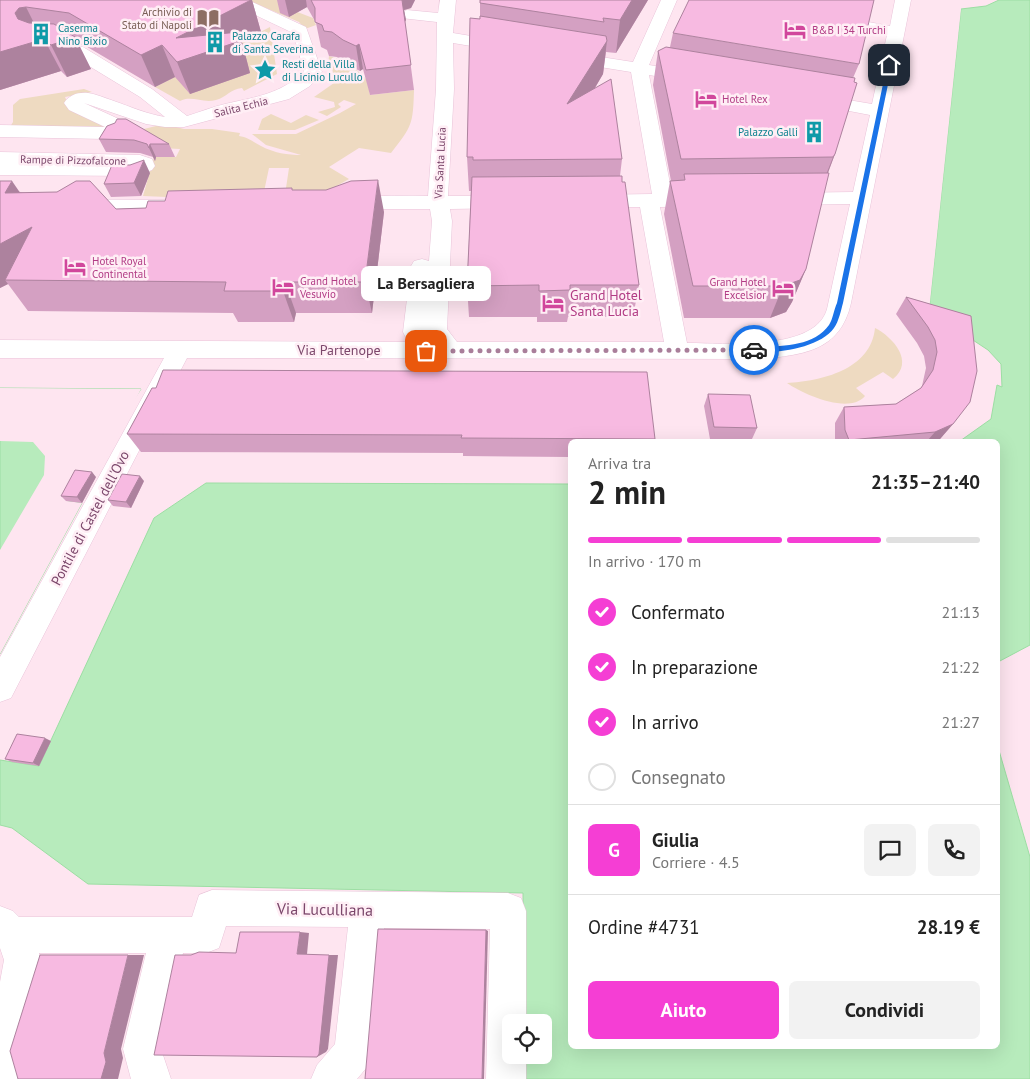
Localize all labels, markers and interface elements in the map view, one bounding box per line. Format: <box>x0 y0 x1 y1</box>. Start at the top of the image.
place label: Archivio di Stato di Napoli <box>122 5 192 32</box>
library icon: Archivio di Stato di Napoli <box>195 5 221 31</box>
hotel icon: B&B I 34 Turchi <box>782 17 808 43</box>
building icon: Caserma Nino Bixio <box>28 21 54 47</box>
place label: Caserma Nino Bixio <box>58 21 107 48</box>
place label: B&B I 34 Turchi <box>812 23 886 37</box>
building icon: Palazzo Carafa di Santa Severina <box>202 29 228 55</box>
place label: Palazzo Carafa di Santa Severina <box>232 29 313 56</box>
pin <box>868 44 910 86</box>
icon: home <box>875 51 903 79</box>
place icon: Resti della Villa di Licinio Lucullo <box>252 57 278 83</box>
place label: Resti della Villa di Licinio Lucullo <box>282 57 363 84</box>
hotel icon: Hotel Rex <box>693 86 719 112</box>
place label: Hotel Rex <box>722 92 768 106</box>
street label: Salita Echia <box>213 94 269 120</box>
building icon: Palazzo Galli <box>801 119 827 145</box>
place label: Palazzo Galli <box>738 125 798 139</box>
street label: Via Santa Lucia <box>431 127 449 200</box>
street label: Rampe di Pizzofalcone <box>20 152 127 168</box>
hotel icon: Hotel Royal Continental <box>62 254 88 280</box>
place label: Hotel Royal Continental <box>92 254 147 281</box>
callout: La Bersagliera <box>361 266 491 301</box>
text: La Bersagliera <box>377 273 475 293</box>
hotel icon: Grand Hotel Vesuvio <box>270 274 296 300</box>
place label: Grand Hotel Vesuvio <box>299 274 357 301</box>
place label: Grand Hotel Excelsior <box>710 275 767 302</box>
hotel icon: Grand Hotel Excelsior <box>770 275 796 301</box>
place label: Grand Hotel Santa Lucia <box>570 286 642 320</box>
hotel icon: Grand Hotel Santa Lucia <box>540 290 566 316</box>
courier <box>729 325 779 375</box>
pin <box>405 330 447 372</box>
icon: car <box>740 336 768 364</box>
icon: bag <box>412 337 440 365</box>
street label: Via Partenope <box>296 341 381 359</box>
street label: Pontile di Castel dell'Ovo <box>47 448 133 588</box>
text: Arriva tra <box>588 453 651 473</box>
text: 21:35–21:40 <box>871 470 980 494</box>
text: 2 min <box>588 471 666 513</box>
text: In arrivo · 170 m <box>588 551 701 571</box>
icon: check <box>588 598 616 626</box>
text: Confermato <box>631 600 725 624</box>
text: 21:13 <box>942 602 980 622</box>
icon: check <box>588 653 616 681</box>
text: In preparazione <box>631 655 758 679</box>
text: 21:22 <box>942 657 980 677</box>
icon: check <box>588 708 616 736</box>
text: In arrivo <box>631 710 699 734</box>
text: 21:27 <box>942 712 980 732</box>
text: Consegnato <box>631 765 726 789</box>
button: chat <box>864 824 916 876</box>
button: phone <box>928 824 980 876</box>
text: Giulia <box>652 828 699 852</box>
text: G <box>608 838 620 862</box>
text: Corriere · 4.5 <box>652 852 740 872</box>
street label: Via Luculliana <box>276 898 373 920</box>
text: Ordine #4731 <box>588 915 700 939</box>
text: 28.19 € <box>917 915 980 939</box>
button: Aiuto <box>588 981 779 1039</box>
button: Condividi <box>789 981 980 1039</box>
map controls <box>502 1014 552 1064</box>
button: locate <box>502 1014 552 1064</box>

